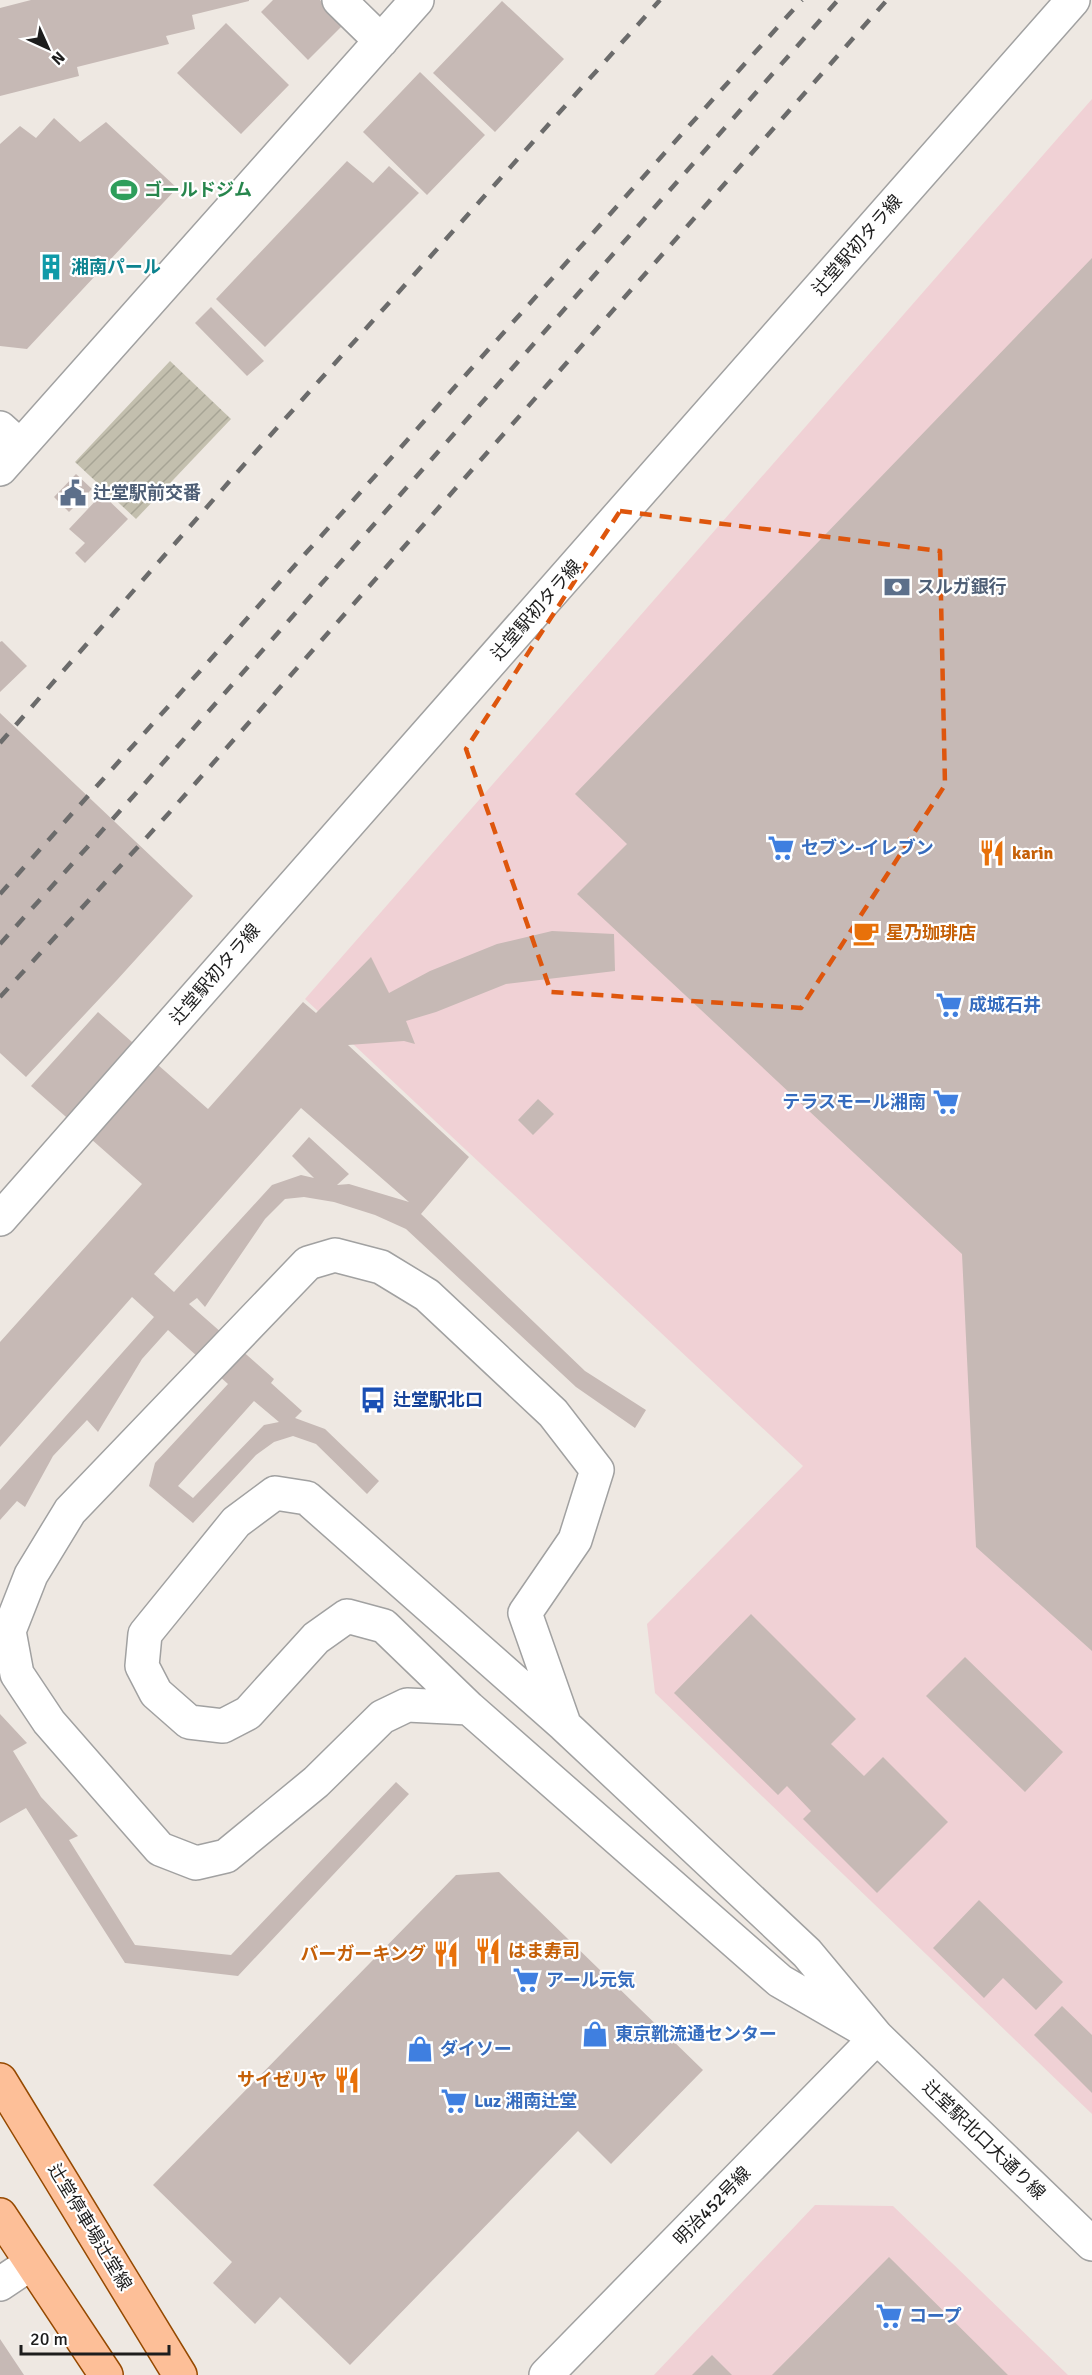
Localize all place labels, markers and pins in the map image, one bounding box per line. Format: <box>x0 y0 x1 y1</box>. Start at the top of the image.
sports icon: ゴールドジム <box>109 175 139 205</box>
place label: ゴールドジム <box>144 179 252 201</box>
building icon: 湘南パール <box>36 252 66 282</box>
place label: 湘南パール <box>71 256 161 278</box>
public building icon: 辻堂駅前交番 <box>58 478 88 508</box>
place label: 辻堂駅前交番 <box>93 482 201 504</box>
bank icon: スルガ銀行 <box>882 572 912 602</box>
place label: スルガ銀行 <box>917 576 1006 598</box>
supermarket icon: セブン-イレブン <box>766 833 796 863</box>
place label: セブン-イレブン <box>801 837 934 859</box>
restaurant icon: karin <box>977 838 1007 868</box>
place label: karin <box>1012 842 1054 864</box>
cafe icon: 星乃珈琲店 <box>851 918 881 948</box>
place label: 星乃珈琲店 <box>886 922 976 944</box>
supermarket icon: 成城石井 <box>934 990 964 1020</box>
place label: 成城石井 <box>969 994 1041 1016</box>
supermarket icon: テラスモール湘南 <box>931 1087 961 1117</box>
place label: テラスモール湘南 <box>782 1091 926 1113</box>
bus stop icon: 辻堂駅北口 <box>358 1385 388 1415</box>
place label: 辻堂駅北口 <box>393 1389 483 1411</box>
restaurant icon: はま寿司 <box>473 1936 503 1966</box>
restaurant icon: バーガーキング <box>431 1939 461 1969</box>
place label: はま寿司 <box>508 1940 580 1962</box>
place label: バーガーキング <box>301 1943 426 1965</box>
supermarket icon: アール元気 <box>511 1965 541 1995</box>
place label: アール元気 <box>546 1969 635 1991</box>
shop icon: 東京靴流通センター <box>580 2019 610 2049</box>
place label: 東京靴流通センター <box>615 2023 777 2045</box>
shop icon: ダイソー <box>405 2034 435 2064</box>
place label: ダイソー <box>440 2038 512 2060</box>
restaurant icon: サイゼリヤ <box>332 2065 362 2095</box>
place label: サイゼリヤ <box>237 2069 327 2091</box>
supermarket icon: Luz 湘南辻堂 <box>439 2086 469 2116</box>
place label: Luz 湘南辻堂 <box>474 2090 577 2112</box>
supermarket icon: コープ <box>874 2301 904 2331</box>
place label: コープ <box>909 2305 962 2327</box>

